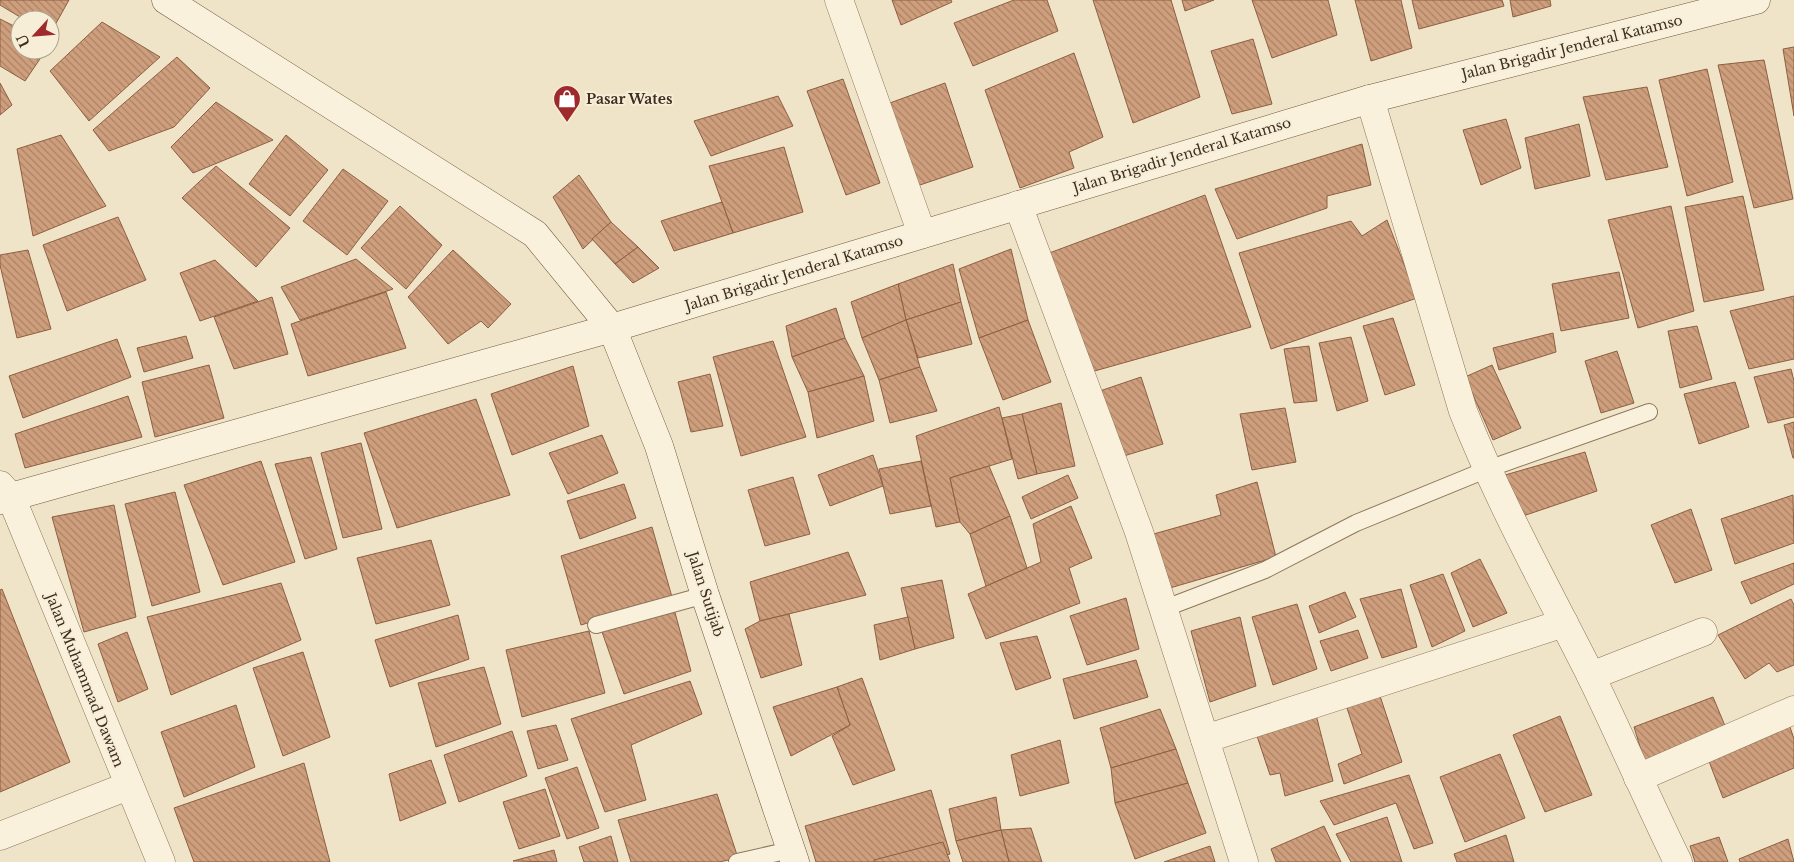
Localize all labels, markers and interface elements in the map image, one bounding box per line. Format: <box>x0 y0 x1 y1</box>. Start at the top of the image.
north arrow <box>10 10 60 60</box>
street label: Jalan Brigadir Jenderal Katamso <box>1458 11 1684 84</box>
text: U <box>12 31 34 50</box>
shop icon: Pasar Wates <box>552 84 582 123</box>
place label: Pasar Wates <box>586 90 673 108</box>
street label: Jalan Brigadir Jenderal Katamso <box>1069 113 1293 197</box>
street label: Jalan Brigadir Jenderal Katamso <box>681 231 905 315</box>
street label: Jalan Sutijab <box>683 547 728 639</box>
street label: Jalan Muhammad Dawam <box>41 588 128 770</box>

